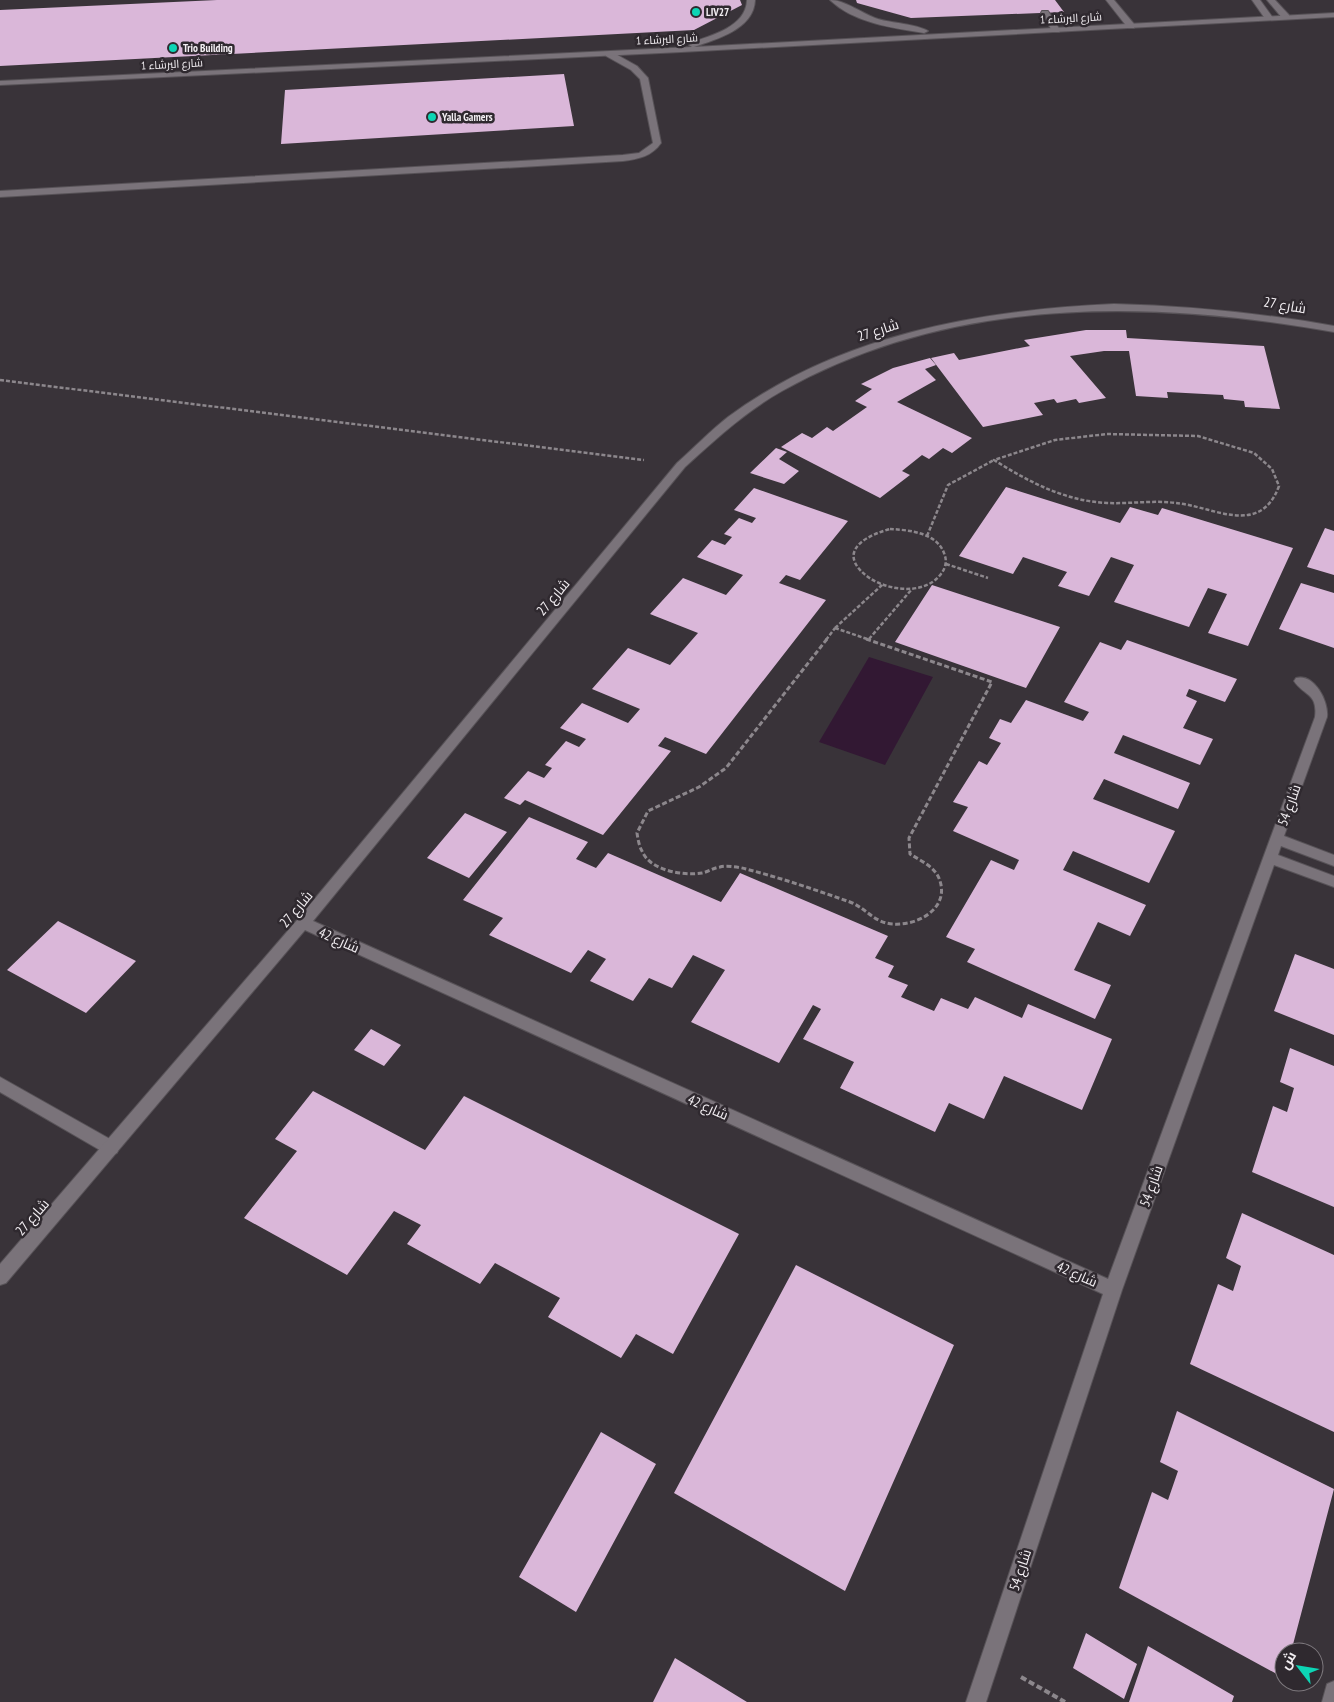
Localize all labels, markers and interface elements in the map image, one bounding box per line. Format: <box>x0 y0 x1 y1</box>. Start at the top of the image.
place label: LIV27 <box>706 5 729 19</box>
marker: LIV27 <box>690 6 702 18</box>
street label: شارع البرشاء 1 <box>1040 9 1102 28</box>
street label: شارع البرشاء 1 <box>636 30 698 49</box>
place label: Trio Building <box>183 41 233 55</box>
marker: Trio Building <box>167 42 179 54</box>
street label: شارع البرشاء 1 <box>141 55 203 74</box>
place label: Yalla Gamers <box>441 110 493 124</box>
marker: Yalla Gamers <box>426 111 438 123</box>
street label: شارع 27 <box>1262 292 1308 318</box>
street label: شارع 27 <box>855 315 901 345</box>
street label: شارع 27 <box>532 575 574 619</box>
street label: شارع 54 <box>1273 782 1305 828</box>
street label: شارع 27 <box>275 887 317 931</box>
street label: شارع 42 <box>316 923 362 957</box>
street label: شارع 42 <box>685 1090 731 1124</box>
street label: شارع 54 <box>1135 1163 1167 1209</box>
street label: شارع 27 <box>11 1195 53 1239</box>
street label: شارع 42 <box>1054 1257 1100 1291</box>
street label: شارع 54 <box>1005 1547 1035 1593</box>
north arrow <box>1274 1642 1324 1692</box>
text: ش <box>1276 1648 1300 1673</box>

